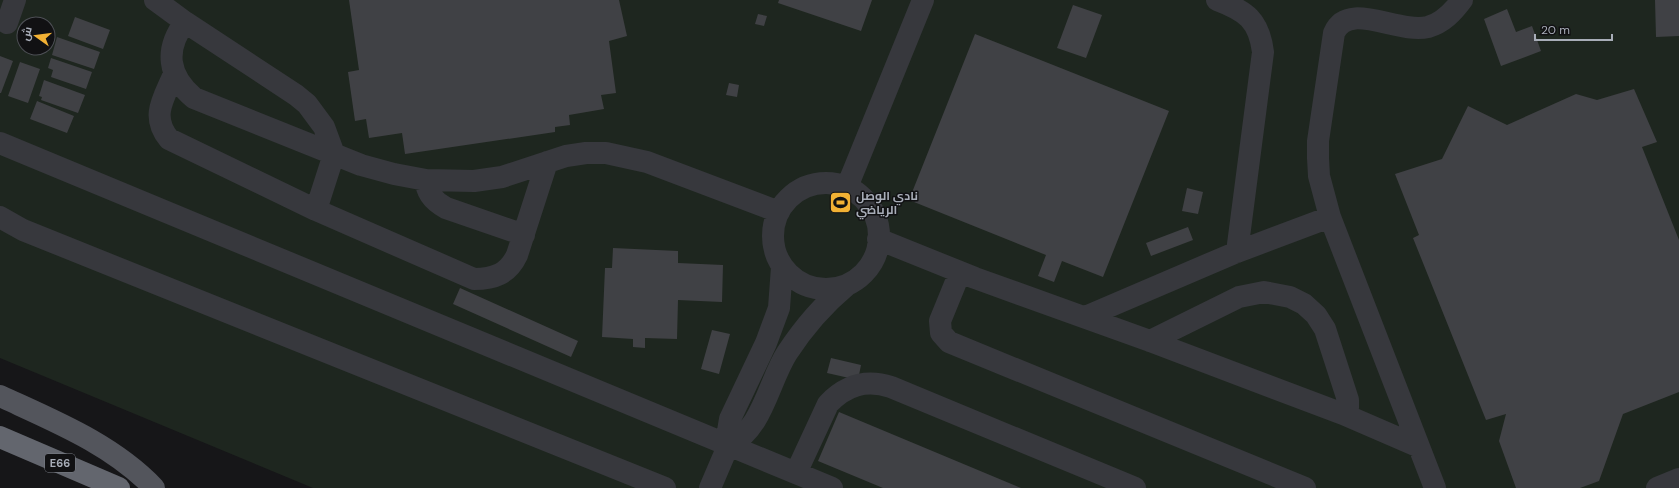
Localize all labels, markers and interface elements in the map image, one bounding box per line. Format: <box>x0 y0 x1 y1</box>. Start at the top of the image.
north arrow <box>16 16 56 56</box>
scale bar <box>1535 16 1612 42</box>
text: 20 m <box>1541 22 1570 38</box>
text: ش <box>18 25 35 42</box>
place label: نادي الوصل الرياضي <box>856 188 918 220</box>
sports icon: نادي الوصل الرياضي <box>827 190 853 216</box>
road number: E66 <box>45 454 75 472</box>

